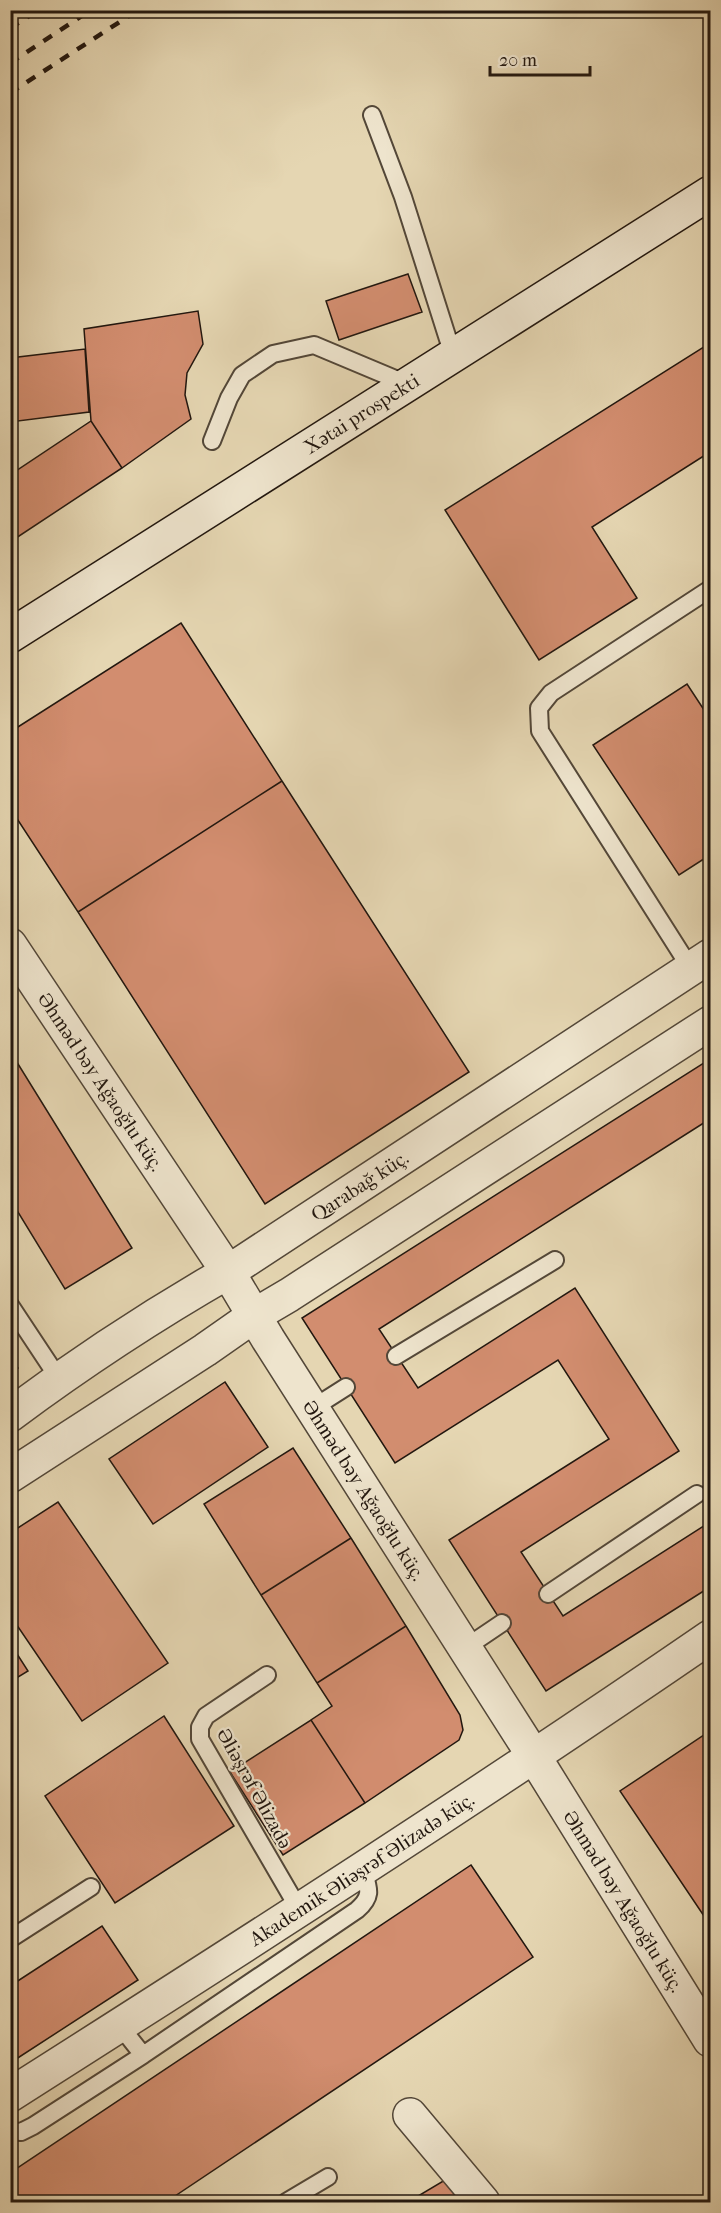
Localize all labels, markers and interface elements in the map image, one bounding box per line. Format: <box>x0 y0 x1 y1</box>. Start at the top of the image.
scale bar <box>490 39 590 77</box>
text: 20 m <box>499 50 537 71</box>
street label: Xətai prospekti <box>300 369 424 459</box>
street label: Əhməd bəy Ağaoğlu küç. <box>33 988 168 1176</box>
street label: Qarabağ küç. <box>307 1146 413 1226</box>
street label: Əhməd bəy Ağaoğlu küç. <box>298 1396 430 1585</box>
street label: Əliəşrəf Əlizadə <box>212 1724 297 1853</box>
street label: Akademik Əliəşrəf Əlizadə küç. <box>244 1788 479 1951</box>
street label: Əhməd bəy Ağaoğlu küç. <box>558 1806 688 1996</box>

